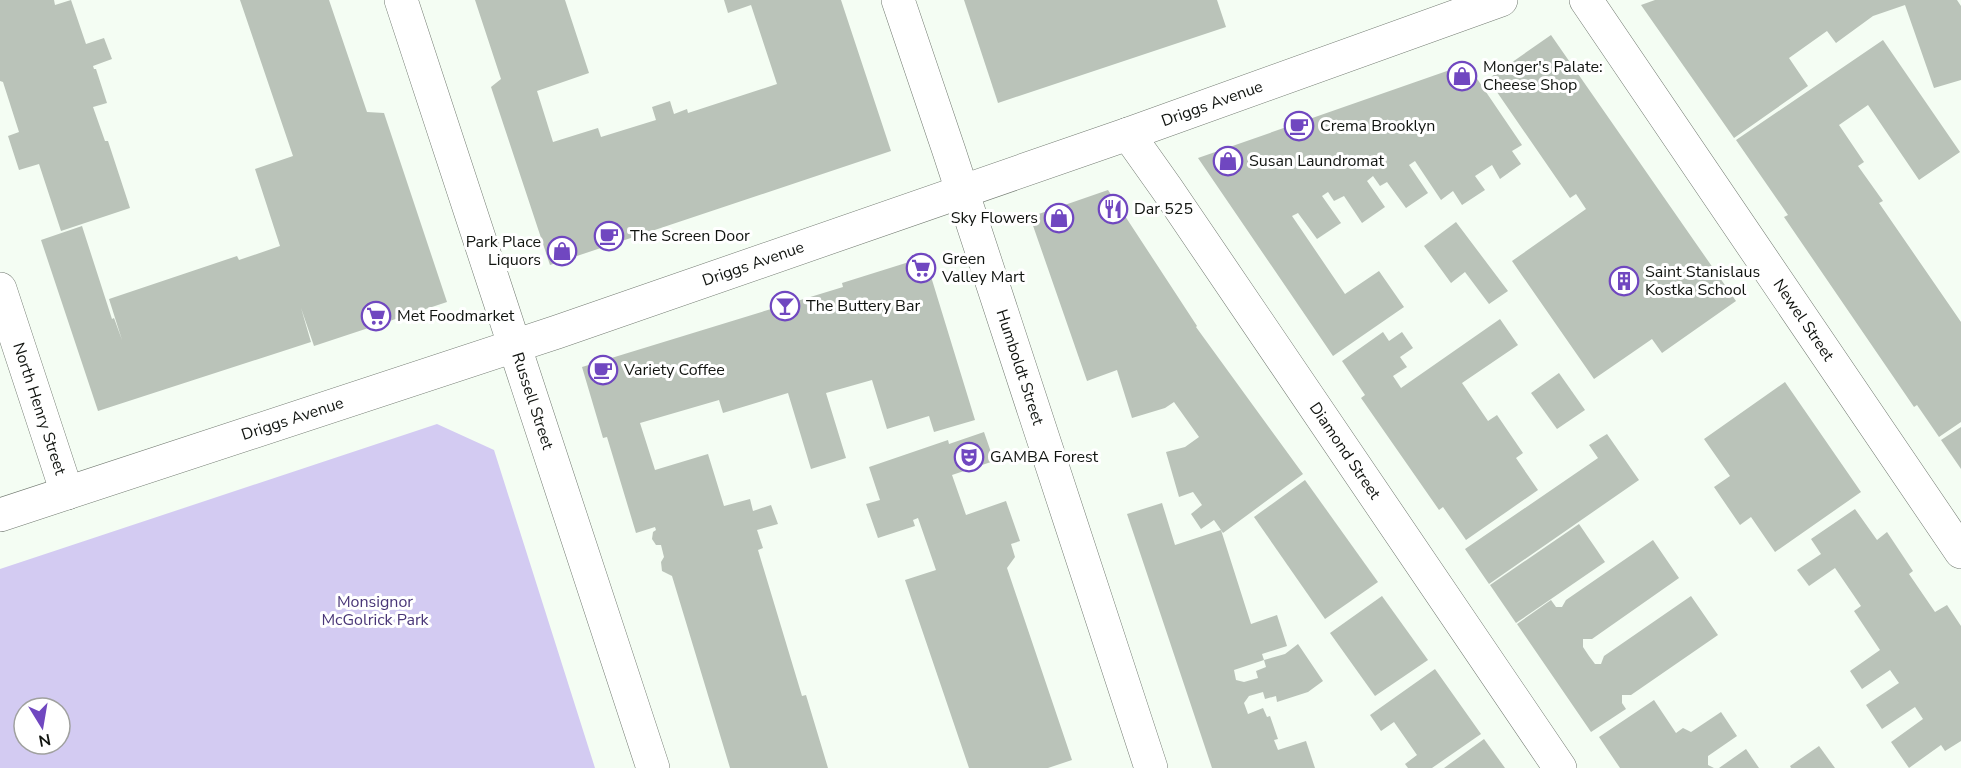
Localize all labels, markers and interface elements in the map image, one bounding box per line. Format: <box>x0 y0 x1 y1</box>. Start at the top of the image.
place label: Monger's Palate: Cheese Shop <box>1483 56 1603 96</box>
shop icon: Monger's Palate: Cheese Shop <box>1446 60 1478 92</box>
street label: Driggs Avenue <box>1158 75 1266 132</box>
cafe icon: Crema Brooklyn <box>1283 110 1315 142</box>
place label: Crema Brooklyn <box>1320 115 1435 137</box>
shop icon: Susan Laundromat <box>1212 145 1244 177</box>
place label: Susan Laundromat <box>1249 150 1384 172</box>
restaurant icon: Dar 525 <box>1097 193 1129 225</box>
place label: Dar 525 <box>1134 198 1193 220</box>
shop icon: Sky Flowers <box>1043 202 1075 234</box>
place label: Sky Flowers <box>951 207 1038 229</box>
cafe icon: The Screen Door <box>593 220 625 252</box>
place label: The Screen Door <box>630 225 750 247</box>
place label: Park Place Liquors <box>466 231 541 271</box>
shop icon: Park Place Liquors <box>546 235 578 267</box>
street label: Driggs Avenue <box>699 236 807 292</box>
place label: Green Valley Mart <box>941 248 1025 288</box>
supermarket icon: Green Valley Mart <box>905 252 937 284</box>
place label: Saint Stanislaus Kostka School <box>1645 261 1760 301</box>
building icon: Saint Stanislaus Kostka School <box>1608 265 1640 297</box>
street label: Newel Street <box>1768 275 1839 366</box>
bar icon: The Buttery Bar <box>769 290 801 322</box>
place label: The Buttery Bar <box>806 295 920 317</box>
supermarket icon: Met Foodmarket <box>360 300 392 332</box>
place label: Met Foodmarket <box>397 305 515 327</box>
street label: Humboldt Street <box>991 307 1049 428</box>
street label: North Henry Street <box>7 340 71 478</box>
street label: Russell Street <box>506 350 559 453</box>
cafe icon: Variety Coffee <box>587 354 619 386</box>
place label: Variety Coffee <box>623 359 725 381</box>
street label: Driggs Avenue <box>239 392 347 446</box>
street label: Diamond Street <box>1304 398 1386 504</box>
theatre icon: GAMBA Forest <box>953 441 985 473</box>
place label: GAMBA Forest <box>990 446 1099 468</box>
park label: Monsignor McGolrick Park <box>321 591 430 631</box>
north arrow <box>12 696 72 756</box>
text: N <box>37 728 53 752</box>

